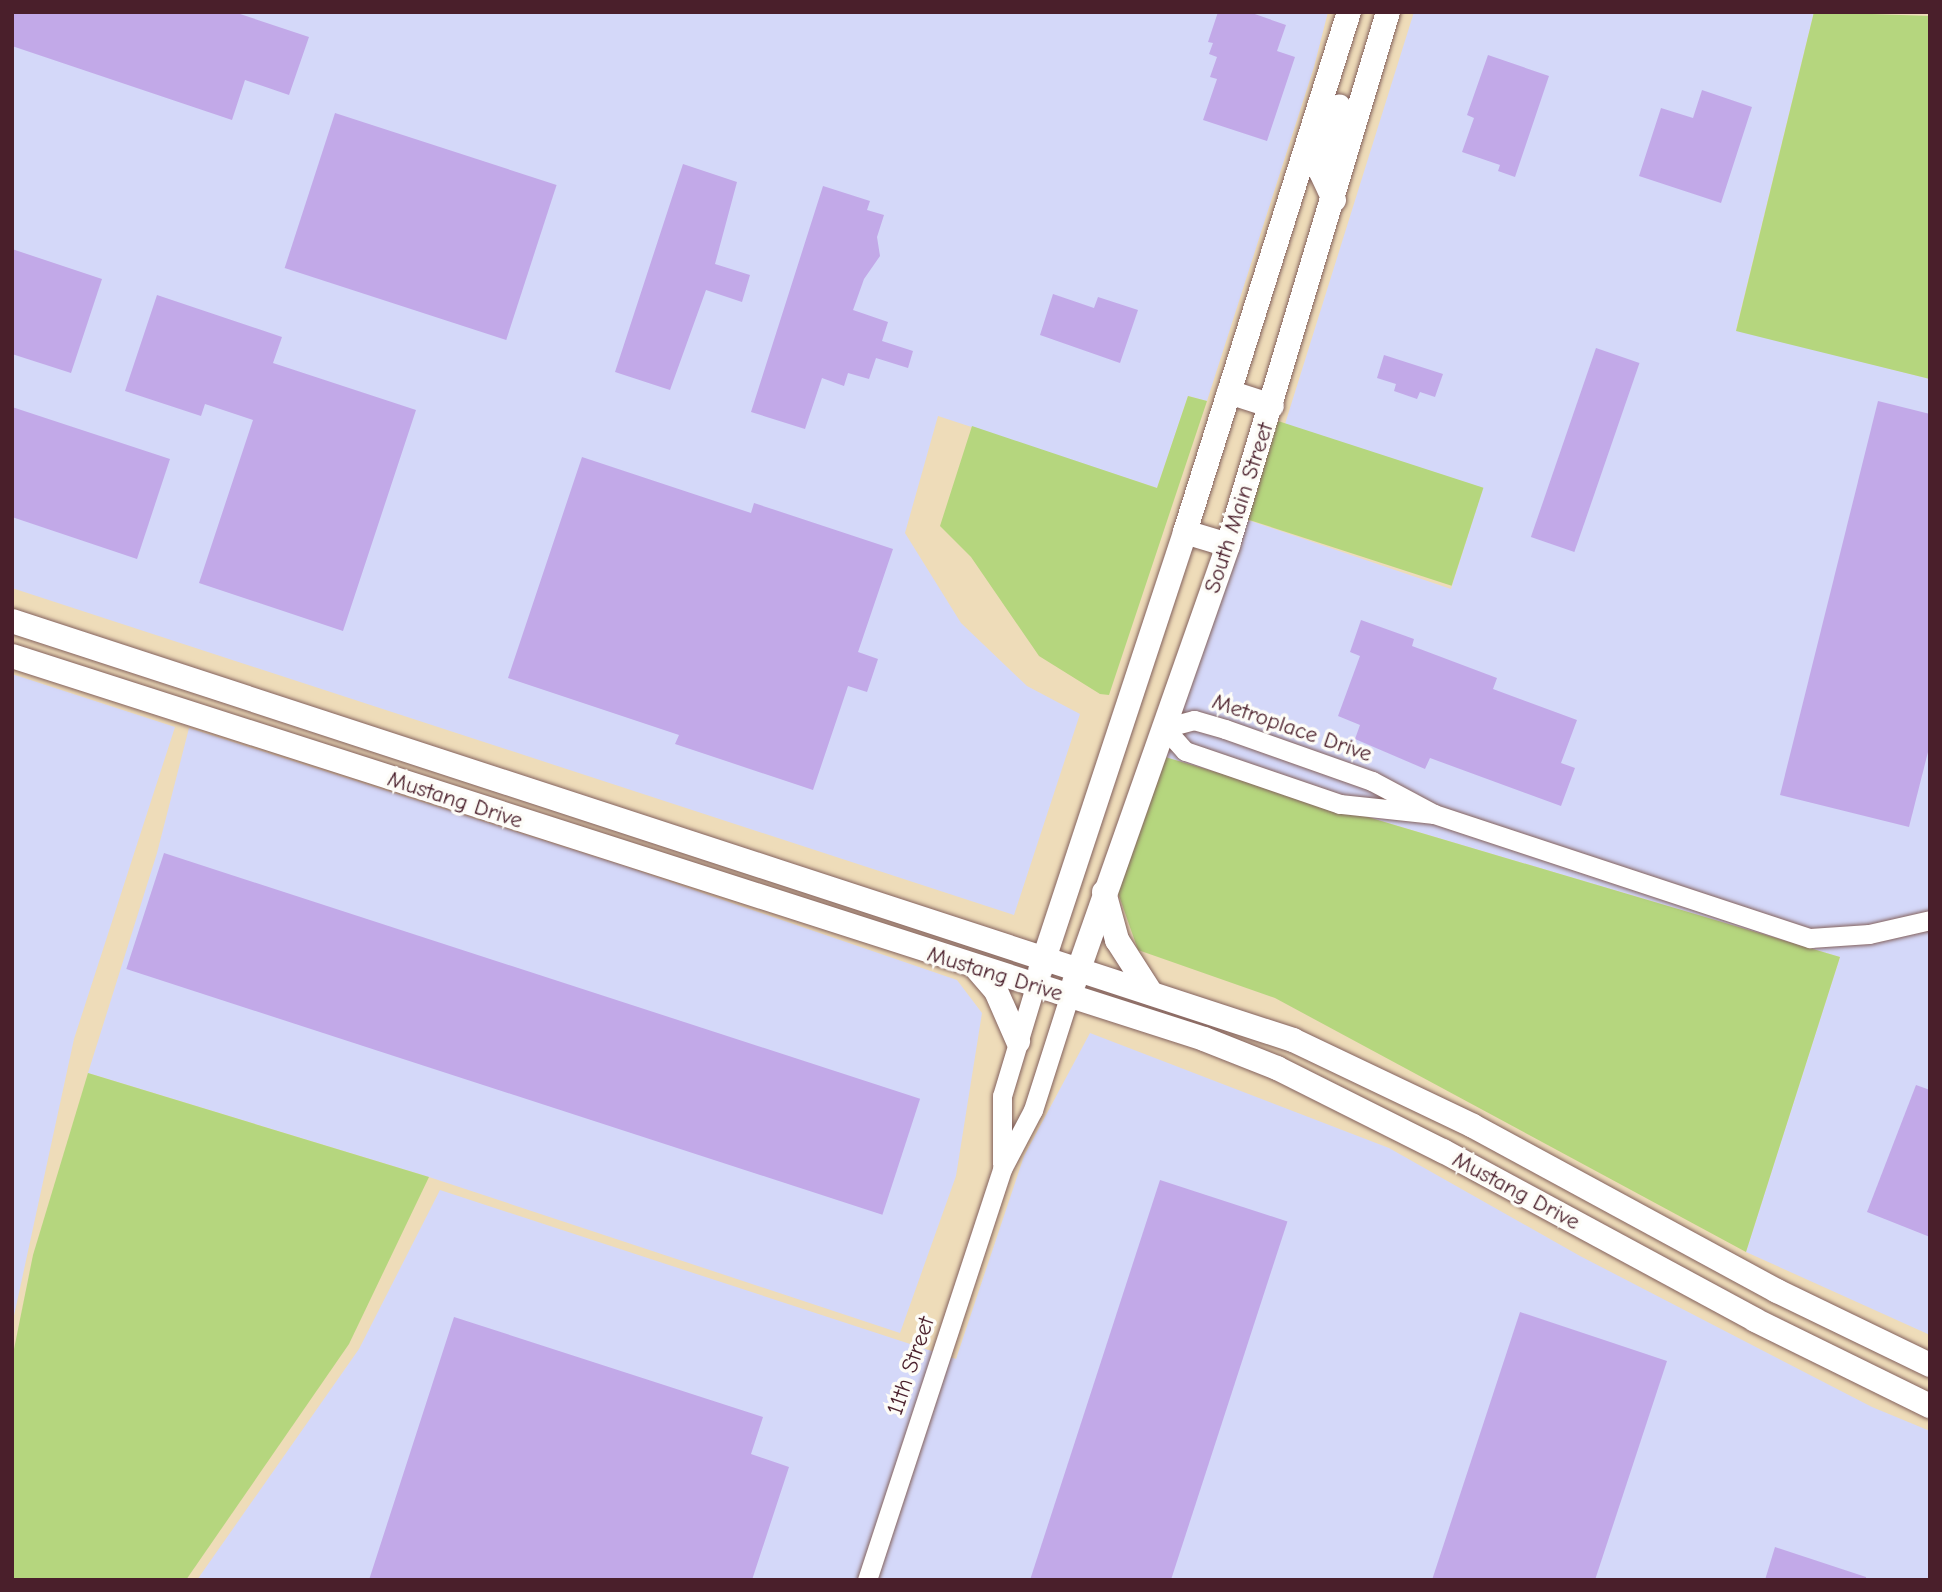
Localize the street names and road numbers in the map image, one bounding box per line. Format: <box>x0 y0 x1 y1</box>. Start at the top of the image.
street label: South Main Street <box>1198 419 1280 597</box>
street label: Metroplace Drive <box>1208 688 1376 768</box>
street label: Mustang Drive <box>384 765 526 835</box>
street label: Mustang Drive <box>924 940 1066 1008</box>
street label: Mustang Drive <box>1448 1146 1584 1236</box>
street label: 11th Street <box>881 1313 941 1419</box>

